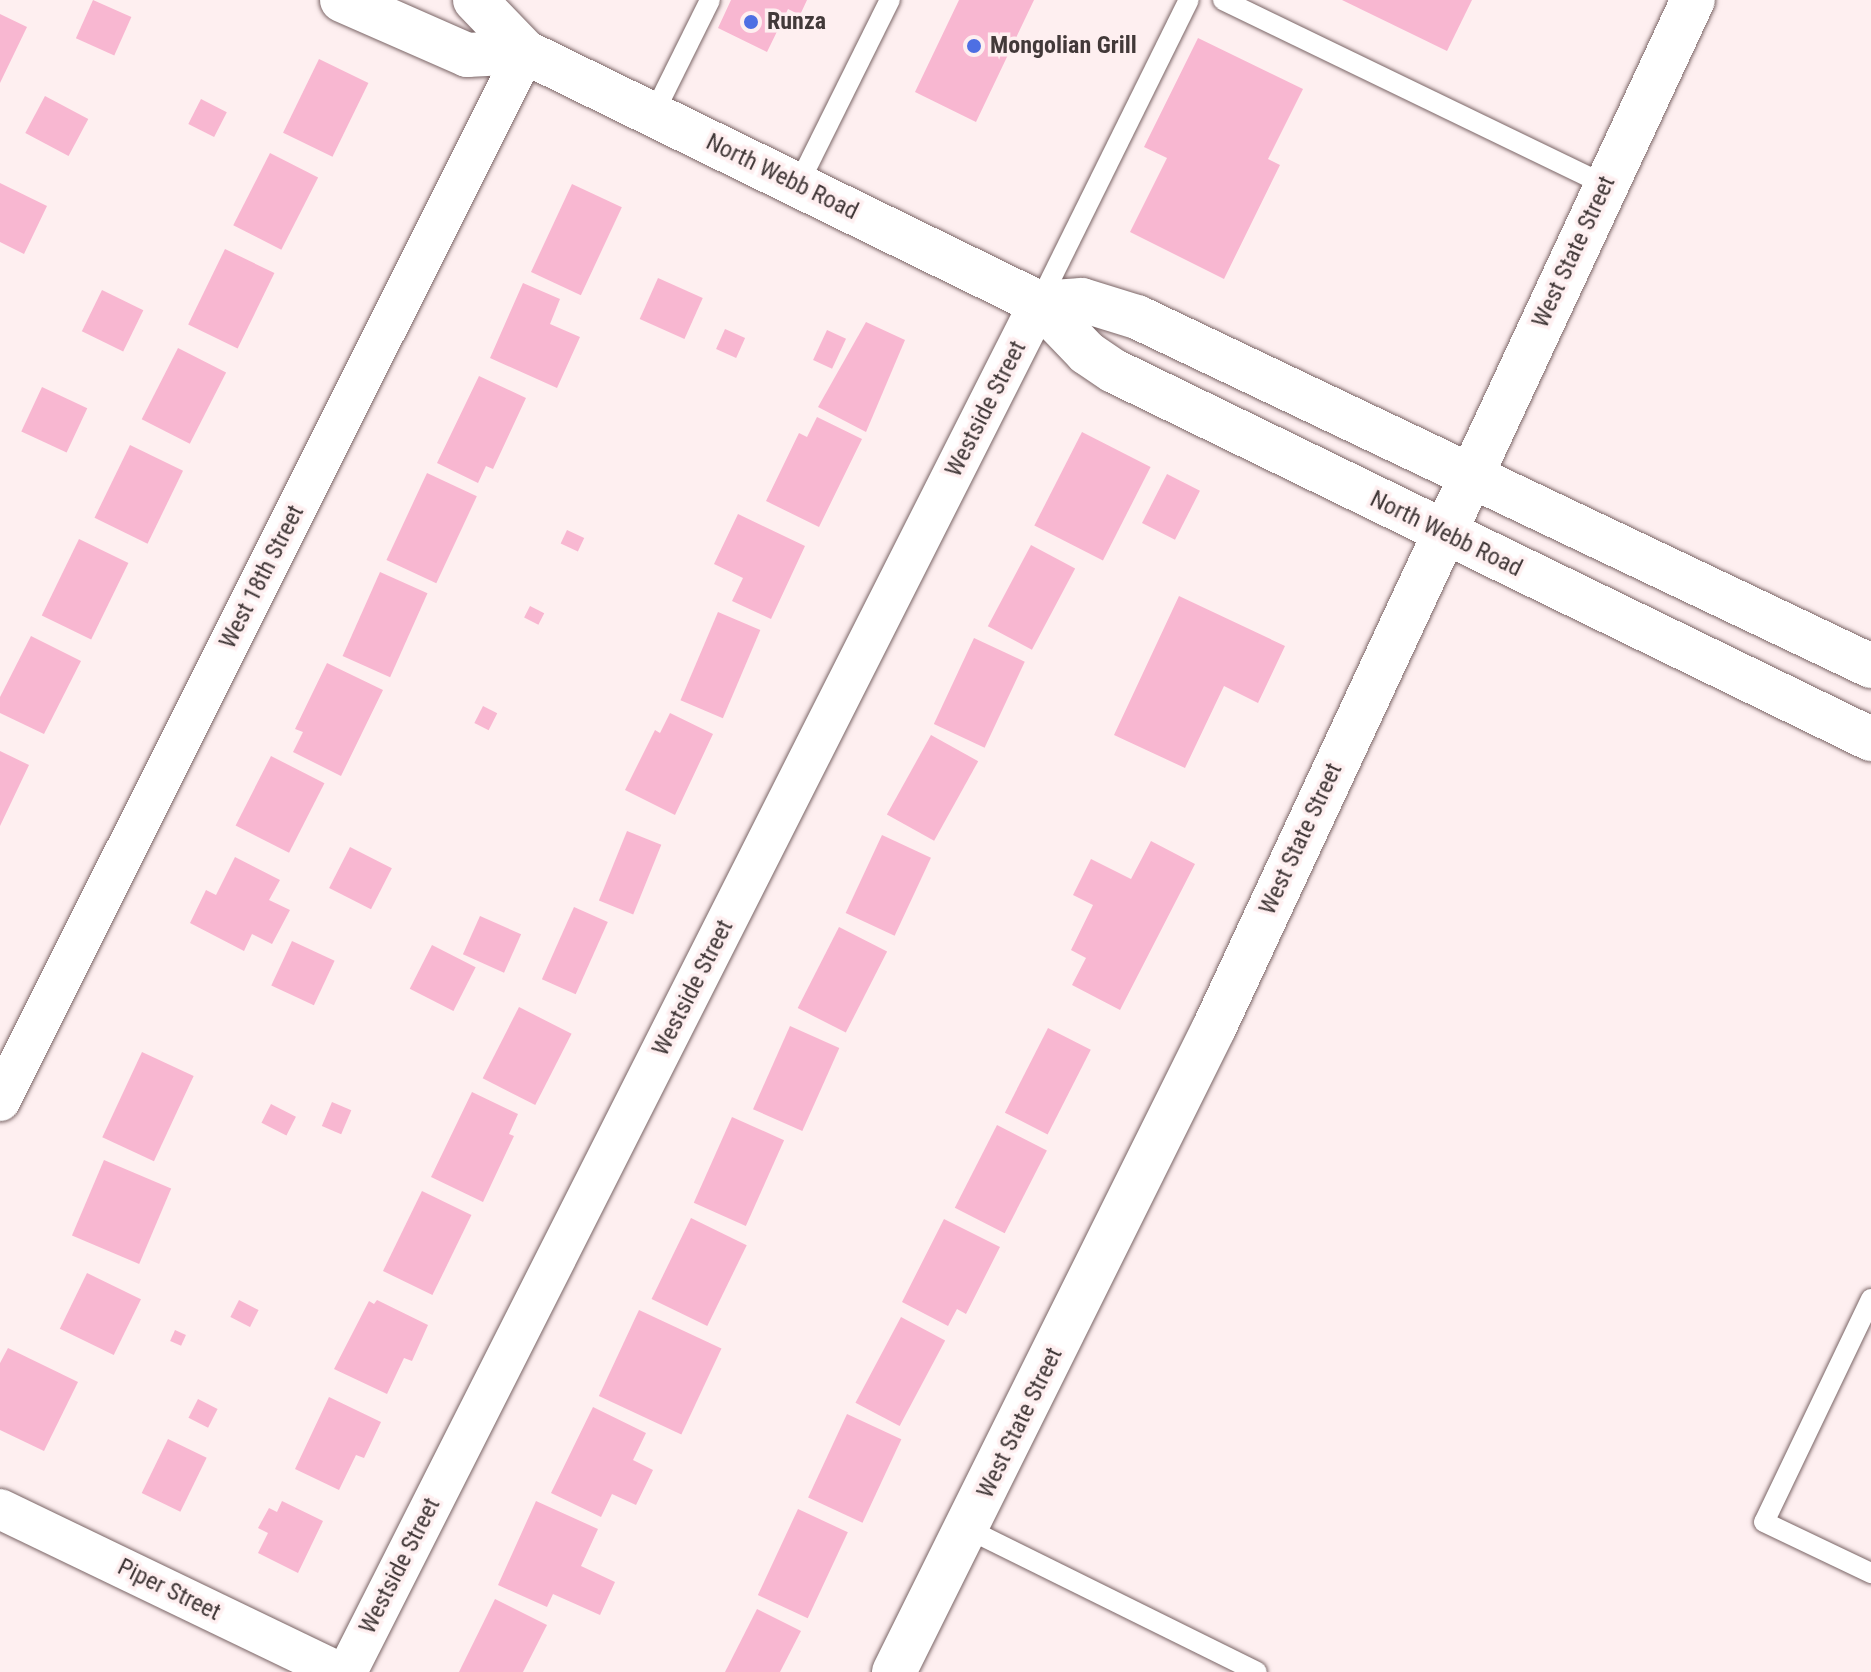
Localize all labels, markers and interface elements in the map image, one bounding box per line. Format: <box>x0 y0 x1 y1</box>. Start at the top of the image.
place label: Runza <box>767 8 826 36</box>
marker: Runza <box>742 13 760 31</box>
place label: Mongolian Grill <box>990 32 1137 60</box>
marker: Mongolian Grill <box>965 37 983 55</box>
street label: North Webb Road <box>701 128 863 226</box>
street label: West State Street <box>1526 172 1622 332</box>
street label: Westside Street <box>939 336 1033 482</box>
street label: North Webb Road <box>1365 485 1527 583</box>
street label: West 18th Street <box>214 501 310 653</box>
street label: West State Street <box>1253 759 1349 919</box>
street label: Westside Street <box>646 915 740 1061</box>
street label: West State Street <box>971 1343 1069 1503</box>
street label: Westside Street <box>353 1493 447 1639</box>
street label: Piper Street <box>113 1553 225 1627</box>

